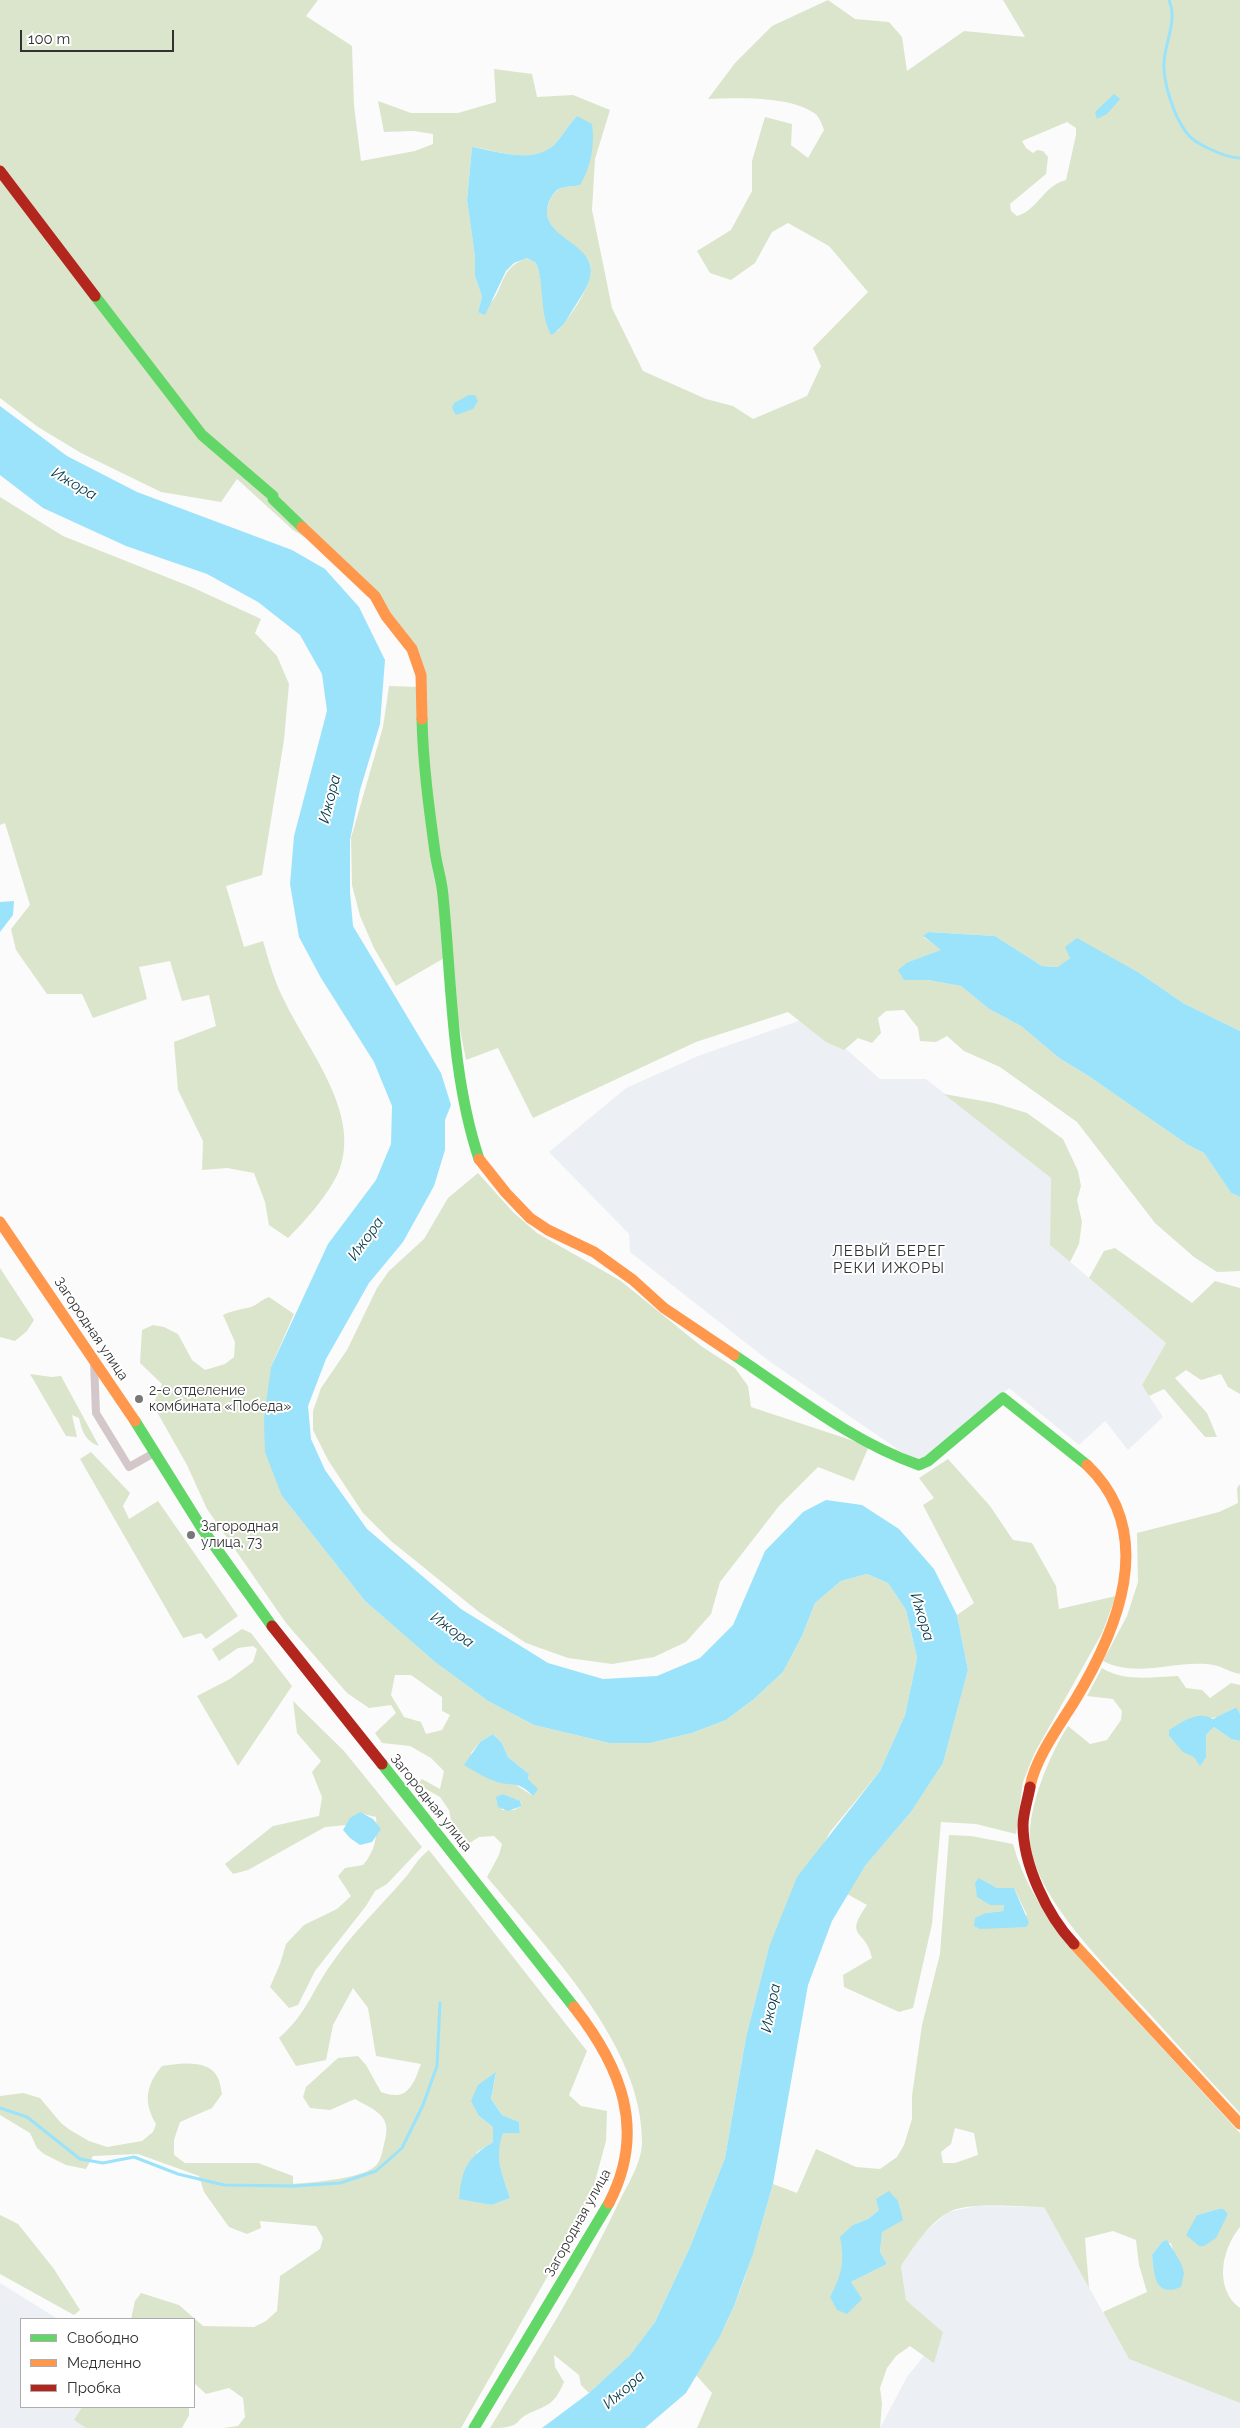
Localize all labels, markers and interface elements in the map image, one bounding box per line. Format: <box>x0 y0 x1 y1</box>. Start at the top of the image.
scale bar <box>22 20 176 52</box>
text: 100 m <box>28 30 70 48</box>
water label: Ижора <box>48 464 100 504</box>
water label: Ижора <box>315 773 345 825</box>
water label: Ижора <box>344 1214 388 1264</box>
district label: ЛЕВЫЙ БЕРЕГ РЕКИ ИЖОРЫ <box>831 1242 947 1277</box>
street label: Загородная улица <box>50 1274 132 1384</box>
place label: 2-е отделение комбината «Победа» <box>149 1383 291 1415</box>
marker: 2-е отделение комбината «Победа» <box>133 1393 145 1405</box>
place label: Загородная улица, 73 <box>201 1519 278 1551</box>
marker: Загородная улица, 73 <box>185 1529 197 1541</box>
water label: Ижора <box>906 1591 938 1643</box>
water label: Ижора <box>427 1608 477 1652</box>
street label: Загородная улица <box>387 1751 475 1855</box>
water label: Ижора <box>757 1982 785 2034</box>
street label: Загородная улица <box>541 2166 615 2280</box>
legend <box>20 2318 195 2408</box>
text: Свободно <box>67 2329 139 2347</box>
text: Медленно <box>67 2354 141 2372</box>
water label: Ижора <box>599 2367 649 2413</box>
text: Пробка <box>67 2379 121 2397</box>

